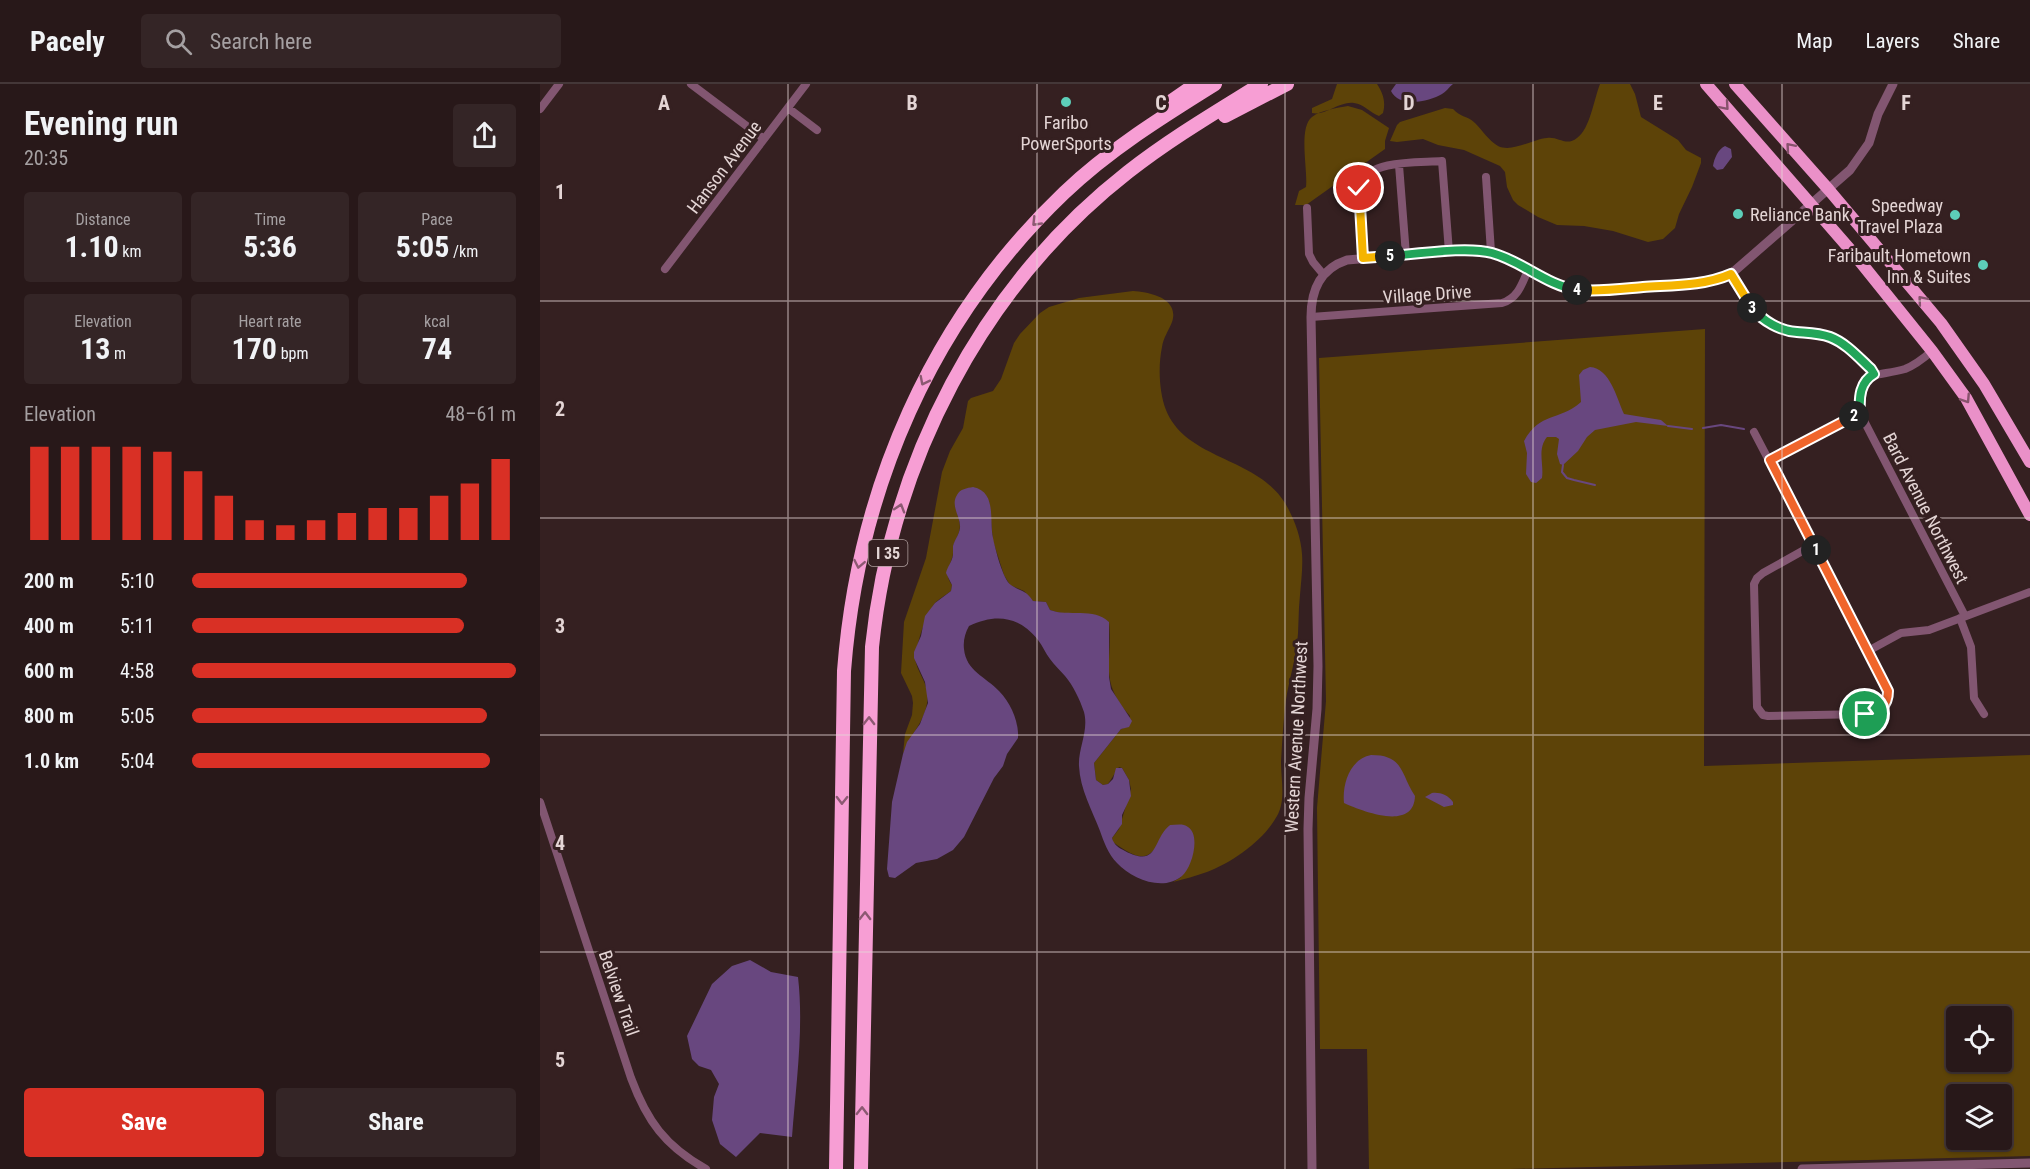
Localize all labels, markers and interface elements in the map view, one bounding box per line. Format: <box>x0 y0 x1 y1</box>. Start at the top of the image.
search box <box>141 14 561 68</box>
text: Pacely <box>30 25 105 58</box>
icon: search <box>162 25 195 58</box>
text: Search here <box>210 29 312 54</box>
text: Map <box>1796 29 1833 53</box>
text: Layers <box>1866 29 1920 53</box>
text: Share <box>1953 29 2000 53</box>
text: A <box>658 91 670 115</box>
text: B <box>906 91 918 115</box>
text: C <box>1155 91 1167 115</box>
text: D <box>1403 91 1415 115</box>
text: E <box>1653 91 1663 115</box>
text: F <box>1901 91 1911 115</box>
marker: Faribo PowerSports <box>1059 95 1073 109</box>
one-way arrow <box>1718 99 1729 110</box>
text: Evening run <box>24 104 179 143</box>
button: share <box>453 104 516 167</box>
place label: Faribo PowerSports <box>1020 112 1112 154</box>
street label: Hanson Avenue <box>682 117 766 217</box>
one-way arrow <box>1786 143 1797 154</box>
text: 20:35 <box>24 146 68 170</box>
pin <box>1333 162 1384 213</box>
icon: check <box>1342 171 1375 204</box>
text: 1 <box>555 180 565 204</box>
place label: Speedway Travel Plaza <box>1857 195 1944 237</box>
place label: Reliance Bank <box>1750 204 1850 225</box>
marker: Reliance Bank <box>1731 207 1745 221</box>
marker: Speedway Travel Plaza <box>1948 208 1962 222</box>
text: Distance <box>75 210 131 229</box>
text: Time <box>254 210 286 229</box>
text: Pace <box>421 210 453 229</box>
one-way arrow <box>1032 215 1043 225</box>
text: 1.10 <box>64 229 119 264</box>
text: 5:36 <box>243 229 297 264</box>
text: 5:05 <box>396 229 449 264</box>
pin: 5 <box>1375 241 1405 271</box>
text: km <box>119 242 142 261</box>
text: /km <box>449 242 478 261</box>
place label: Faribault Hometown Inn & Suites <box>1828 245 1971 287</box>
text: 5 <box>1386 246 1394 265</box>
marker: Faribault Hometown Inn & Suites <box>1976 258 1990 272</box>
pin: 4 <box>1562 275 1592 305</box>
street label: Village Drive <box>1382 280 1472 308</box>
text: 4 <box>1573 280 1581 299</box>
pin: 3 <box>1737 293 1767 323</box>
one-way arrow <box>1918 296 1929 307</box>
text: 3 <box>1748 298 1756 317</box>
text: Elevation <box>74 312 132 331</box>
text: Heart rate <box>238 312 302 331</box>
text: kcal <box>424 312 450 331</box>
text: 13 <box>80 331 110 366</box>
text: 170 <box>232 331 277 366</box>
text: 74 <box>422 331 452 366</box>
text: m <box>110 344 126 363</box>
text: bpm <box>277 344 308 363</box>
one-way arrow <box>920 374 931 385</box>
one-way arrow <box>1959 392 1970 403</box>
text: 2 <box>555 397 565 421</box>
pin: 2 <box>1839 401 1869 431</box>
text: Elevation <box>24 402 96 426</box>
text: 48–61 m <box>445 402 516 426</box>
text: 2 <box>1850 406 1858 425</box>
street label: Bard Avenue Northwest <box>1879 429 1973 587</box>
one-way arrow <box>893 503 905 514</box>
pin: 1 <box>1801 535 1831 565</box>
road number: I 35 <box>868 540 908 566</box>
text: 1 <box>1812 540 1820 559</box>
one-way arrow <box>853 558 866 568</box>
text: 200 m <box>24 569 74 593</box>
text: 5:10 <box>120 569 154 593</box>
text: 400 m <box>24 614 74 638</box>
text: 5:11 <box>120 614 154 638</box>
text: 3 <box>555 614 565 638</box>
street label: Western Avenue Northwest <box>1280 641 1312 833</box>
text: 600 m <box>24 659 74 683</box>
text: 4:58 <box>120 659 154 683</box>
pin <box>1839 688 1890 739</box>
icon: arrive <box>1848 697 1881 730</box>
text: 800 m <box>24 704 74 728</box>
text: 5:05 <box>120 704 154 728</box>
one-way arrow <box>863 716 875 725</box>
text: 1.0 km <box>24 749 79 773</box>
text: 5:04 <box>120 749 154 773</box>
one-way arrow <box>836 795 848 804</box>
text: 4 <box>555 831 565 855</box>
one-way arrow <box>859 911 871 920</box>
street label: Belview Trail <box>595 948 643 1038</box>
map controls <box>1946 1006 2012 1150</box>
button: locate <box>1946 1006 2012 1072</box>
text: 5 <box>555 1048 565 1072</box>
button: layers <box>1946 1084 2012 1150</box>
button: Save <box>24 1088 264 1157</box>
button: Share <box>276 1088 516 1157</box>
one-way arrow <box>855 1106 868 1115</box>

